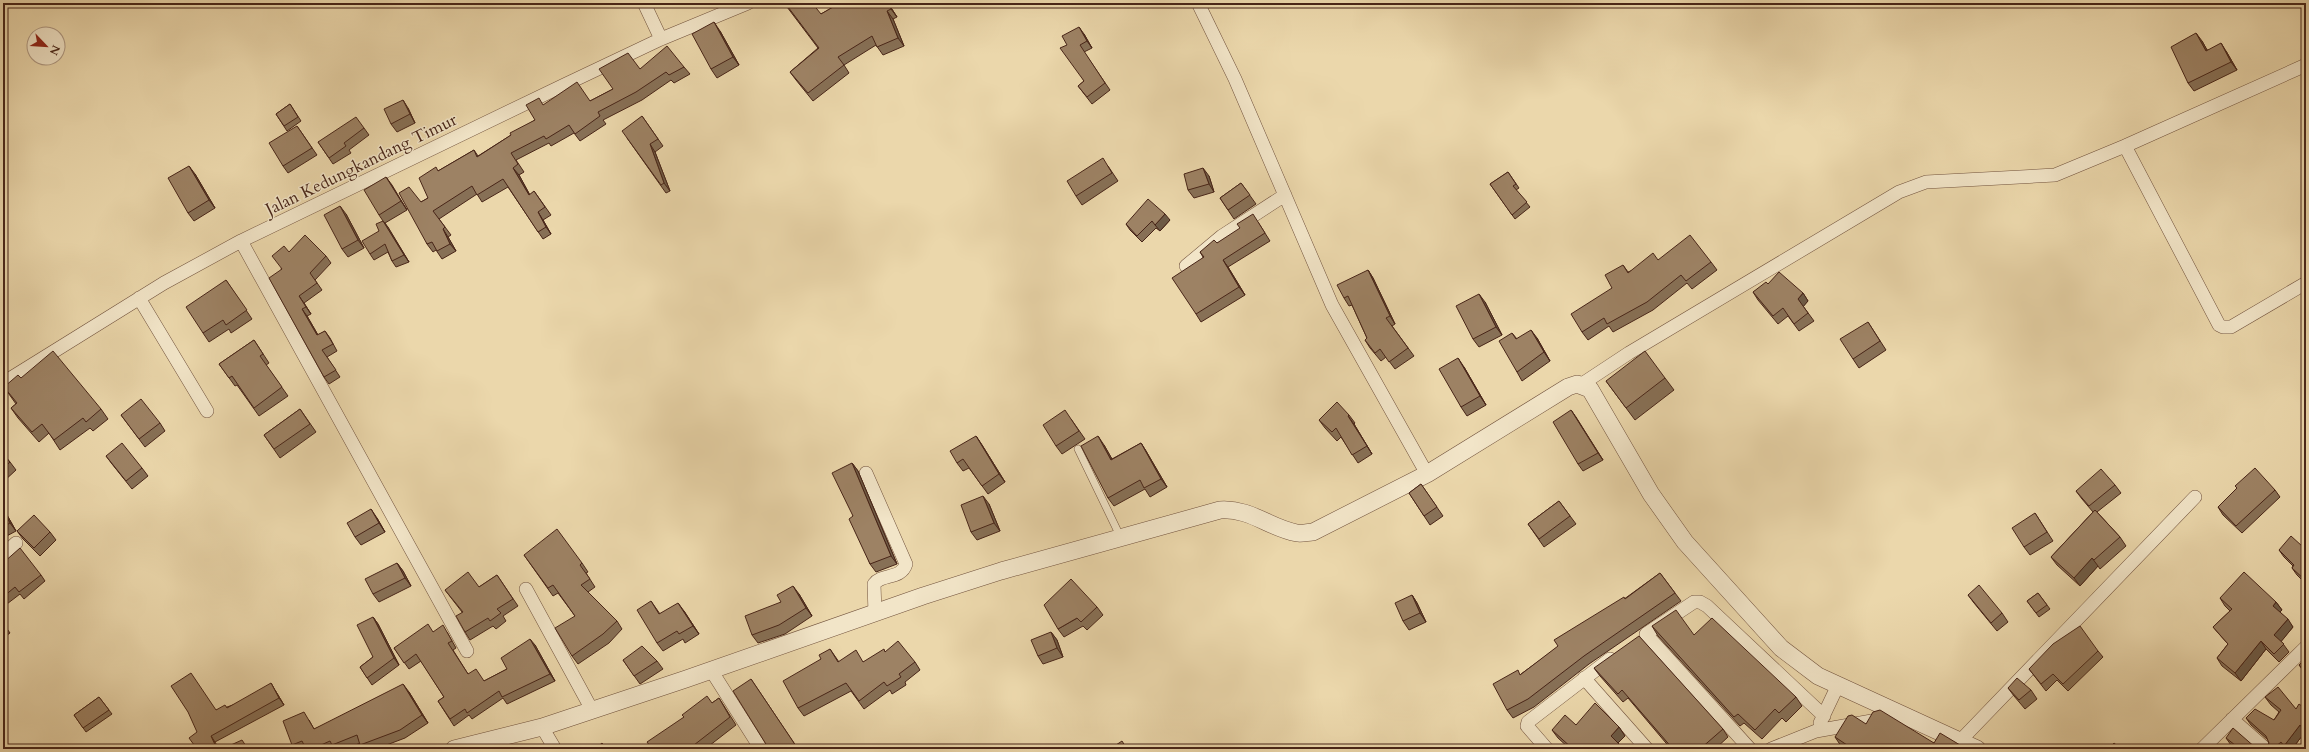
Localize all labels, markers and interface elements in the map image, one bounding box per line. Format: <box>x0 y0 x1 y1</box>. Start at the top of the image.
north arrow <box>26 26 66 66</box>
text: N <box>46 43 63 58</box>
street label: Jalan Kedungkandang Timur <box>259 108 462 222</box>

